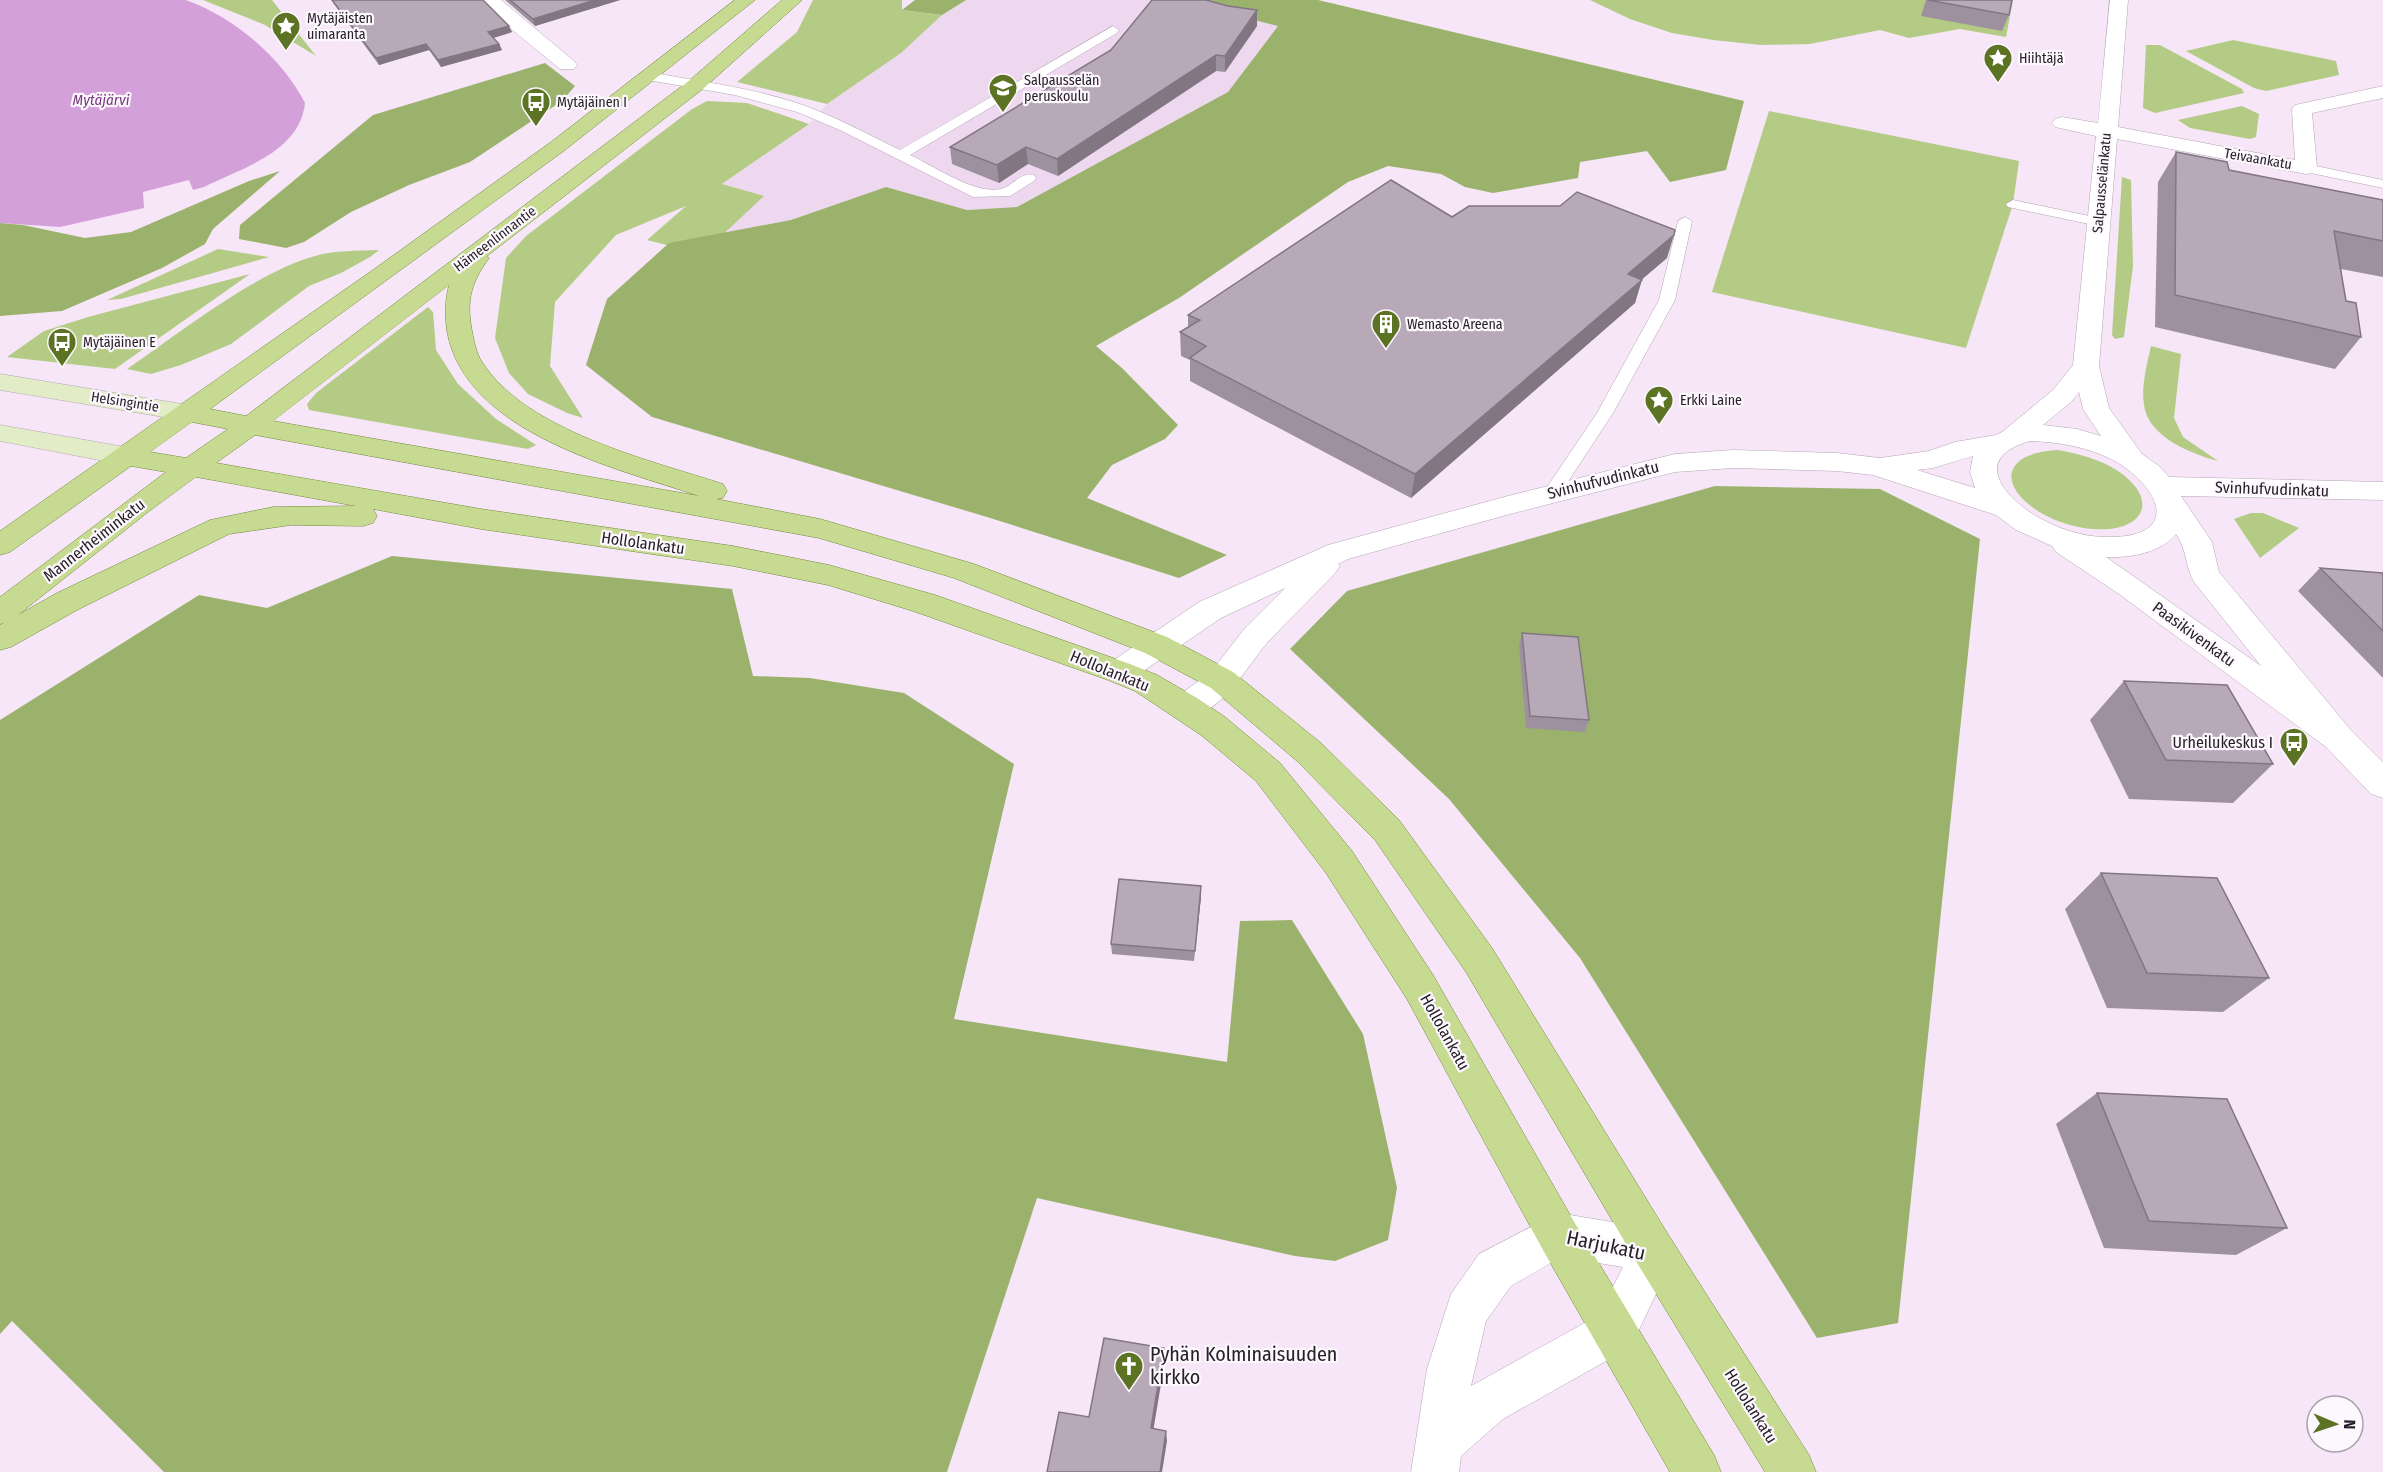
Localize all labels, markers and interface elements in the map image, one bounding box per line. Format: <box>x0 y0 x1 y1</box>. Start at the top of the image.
place icon: Mytäjäisten uimaranta <box>270 10 302 52</box>
place label: Mytäjäisten uimaranta <box>307 10 373 43</box>
place icon: Hiihtäjä <box>1982 42 2014 84</box>
place label: Hiihtäjä <box>2019 50 2064 67</box>
school or university icon: Salpausselän peruskoulu <box>987 72 1019 114</box>
place label: Salpausselän peruskoulu <box>1024 72 1099 105</box>
bus stop icon: Mytäjäinen I <box>520 86 552 128</box>
water label: Mytäjärvi <box>73 91 130 109</box>
place label: Mytäjäinen I <box>557 94 627 111</box>
street label: Salpausselänkatu <box>2089 132 2115 234</box>
street label: Teivaankatu <box>2223 145 2293 173</box>
street label: Hämeenlinnantie <box>451 203 540 275</box>
building icon: Wemasto Areena <box>1370 308 1402 350</box>
place label: Wemasto Areena <box>1407 316 1503 333</box>
bus stop icon: Mytäjäinen E <box>46 326 78 368</box>
place label: Mytäjäinen E <box>83 334 156 351</box>
place icon: Erkki Laine <box>1643 384 1675 426</box>
street label: Helsingintie <box>90 388 160 416</box>
place label: Erkki Laine <box>1680 392 1742 409</box>
street label: Svinhufvudinkatu <box>1545 457 1661 503</box>
street label: Svinhufvudinkatu <box>2215 478 2329 500</box>
street label: Mannerheiminkatu <box>40 495 148 585</box>
street label: Hollolankatu <box>600 528 686 558</box>
street label: Paasikivenkatu <box>2149 598 2239 670</box>
street label: Hollolankatu <box>1068 646 1152 696</box>
bus stop icon: Urheilukeskus I <box>2278 726 2310 768</box>
place label: Urheilukeskus I <box>2173 733 2273 752</box>
street label: Hollolankatu <box>1416 991 1474 1073</box>
street label: Harjukatu <box>1564 1225 1648 1265</box>
place label: Pyhän Kolminaisuuden kirkko <box>1150 1342 1337 1389</box>
church icon: Pyhän Kolminaisuuden kirkko <box>1113 1350 1145 1392</box>
street label: Hollolankatu <box>1721 1365 1781 1447</box>
north arrow <box>2305 1394 2365 1454</box>
text: N <box>2340 1419 2359 1430</box>

